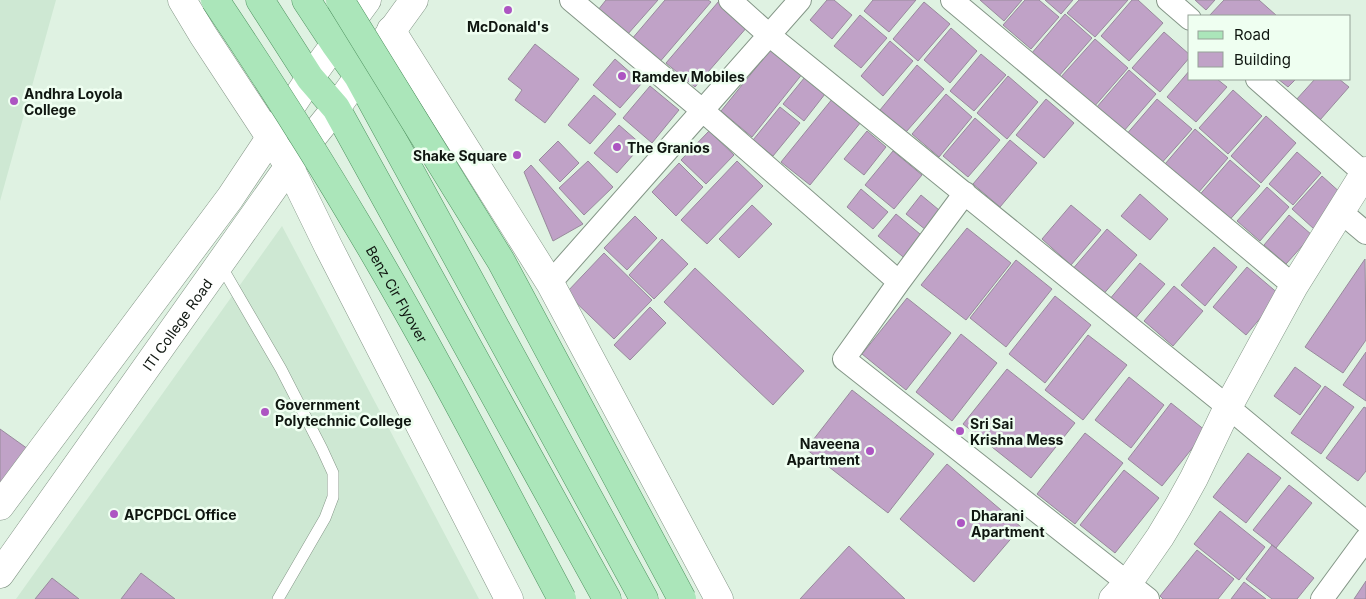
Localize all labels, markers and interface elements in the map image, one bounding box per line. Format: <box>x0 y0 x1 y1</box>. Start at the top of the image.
marker: McDonald's <box>502 4 514 16</box>
legend <box>1188 15 1351 80</box>
place label: McDonald's <box>467 18 549 35</box>
text: Road <box>1234 25 1270 44</box>
text: Building <box>1234 50 1291 69</box>
place label: Ramdev Mobiles <box>632 68 745 85</box>
marker: Ramdev Mobiles <box>616 70 628 82</box>
place label: Andhra Loyola College <box>24 85 123 118</box>
marker: Andhra Loyola College <box>8 95 20 107</box>
place label: The Granios <box>627 139 710 156</box>
marker: The Granios <box>611 141 623 153</box>
place label: Shake Square <box>413 147 507 164</box>
marker: Shake Square <box>511 149 523 161</box>
street label: Benz Cir Flyover <box>363 242 432 345</box>
street label: ITI College Road <box>139 275 215 374</box>
place label: Government Polytechnic College <box>275 396 412 429</box>
marker: Government Polytechnic College <box>259 406 271 418</box>
place label: Sri Sai Krishna Mess <box>970 415 1064 448</box>
marker: Sri Sai Krishna Mess <box>954 425 966 437</box>
place label: Naveena Apartment <box>786 435 860 468</box>
marker: Naveena Apartment <box>864 445 876 457</box>
place label: APCPDCL Office <box>124 506 237 523</box>
place label: Dharani Apartment <box>971 507 1045 540</box>
marker: APCPDCL Office <box>108 508 120 520</box>
marker: Dharani Apartment <box>955 517 967 529</box>

